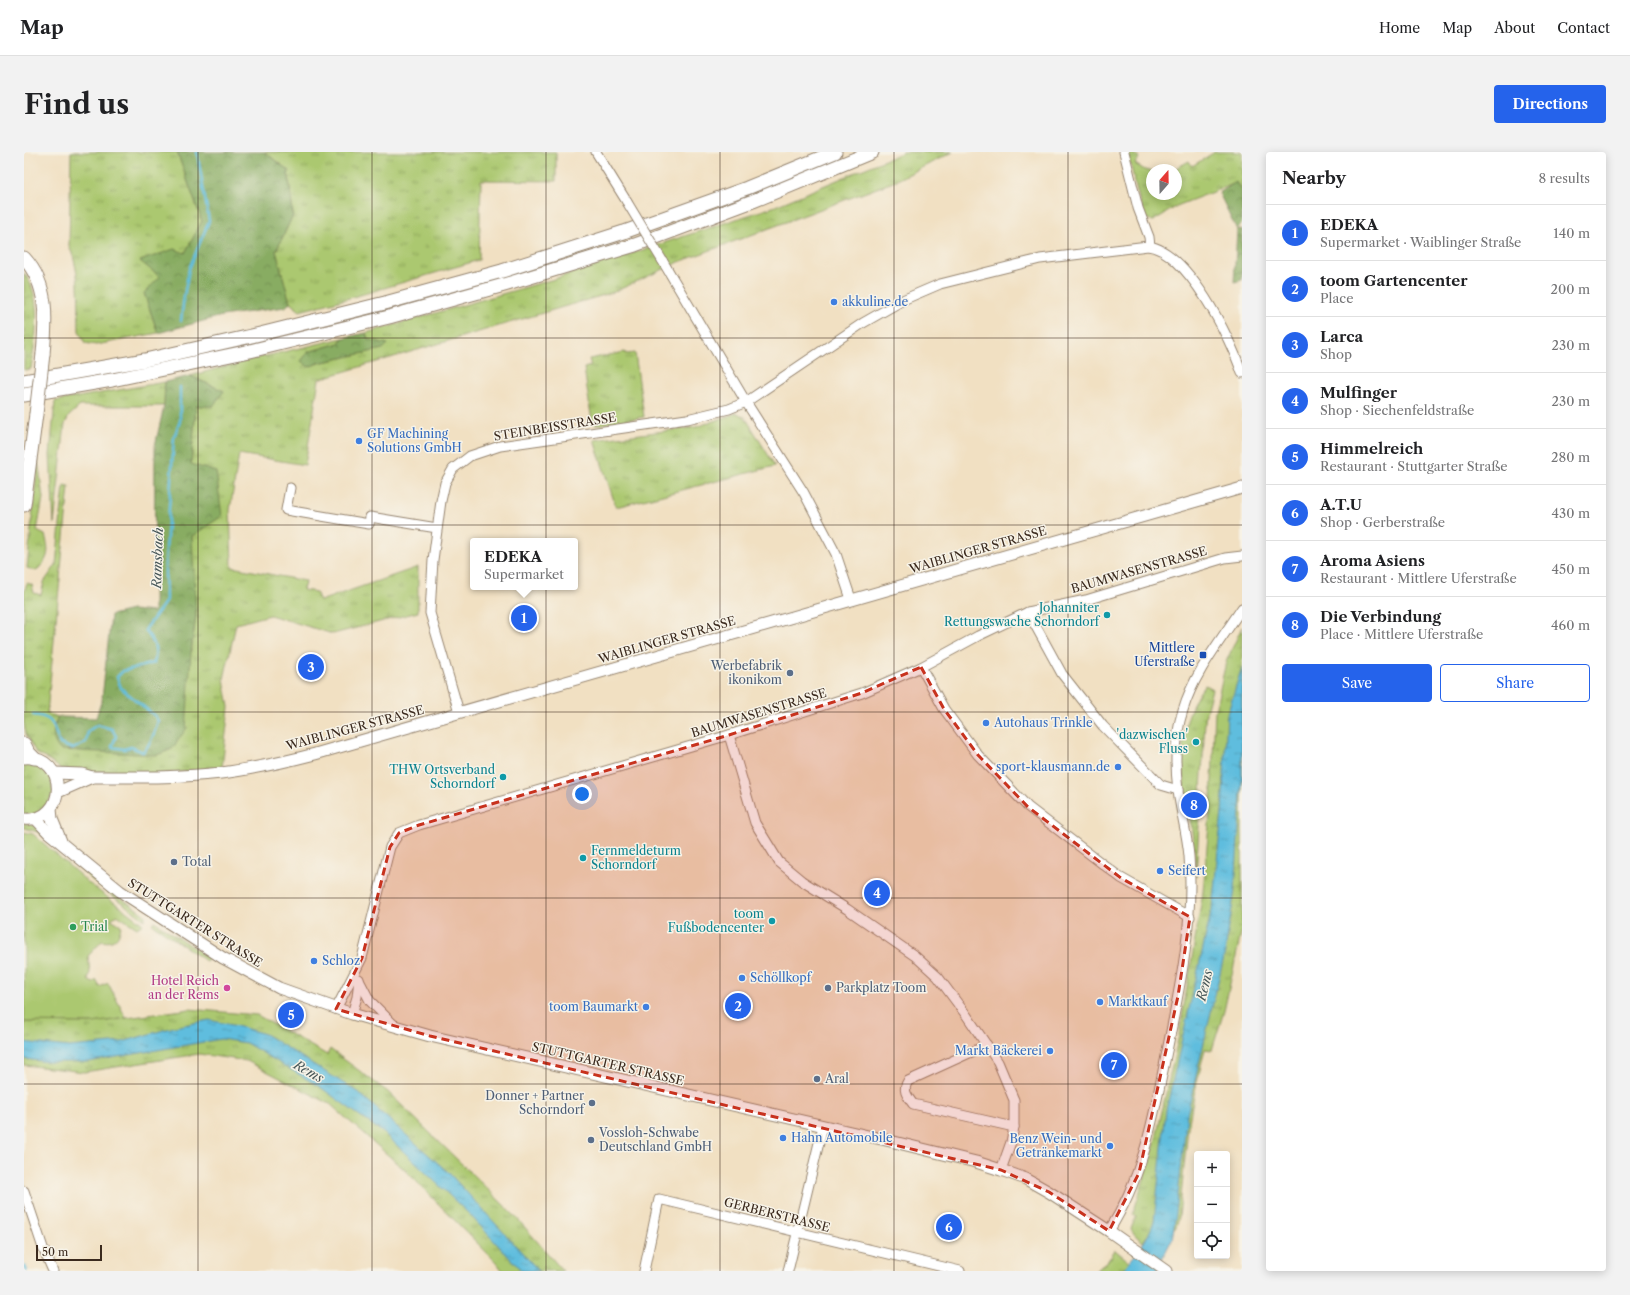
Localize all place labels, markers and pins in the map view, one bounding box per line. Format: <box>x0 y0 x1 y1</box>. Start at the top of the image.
place label: akkuline.de <box>842 294 908 309</box>
marker: akkuline.de <box>829 297 839 307</box>
place label: GF Machining Solutions GmbH <box>367 426 462 455</box>
marker: GF Machining Solutions GmbH <box>354 436 364 446</box>
place label: Johanniter Rettungswache Schorndorf <box>944 600 1101 629</box>
pin: 1 <box>511 603 537 633</box>
marker: Johanniter Rettungswache Schorndorf <box>1102 610 1112 620</box>
place label: Mittlere Uferstraße <box>1134 640 1195 669</box>
marker: Mittlere Uferstraße <box>1198 650 1208 660</box>
pin: 3 <box>298 652 324 682</box>
place label: Werbefabrik ikonikom <box>710 658 783 687</box>
marker: Werbefabrik ikonikom <box>785 668 795 678</box>
place label: Autohaus Trinkle <box>993 715 1093 730</box>
marker: Autohaus Trinkle <box>981 718 991 728</box>
place label: 'dazwischen' Fluss <box>1117 727 1188 756</box>
marker: 'dazwischen' Fluss <box>1191 737 1201 747</box>
place label: sport-klausmann.de <box>996 759 1110 774</box>
place label: THW Ortsverband Schorndorf <box>389 762 497 791</box>
marker: sport-klausmann.de <box>1113 762 1123 772</box>
marker: THW Ortsverband Schorndorf <box>498 772 508 782</box>
pin: 8 <box>1181 790 1207 820</box>
place label: Fernmeldeturm Schorndorf <box>591 843 681 872</box>
marker: Fernmeldeturm Schorndorf <box>578 853 588 863</box>
place label: Total <box>182 854 212 869</box>
marker: Total <box>169 857 179 867</box>
place label: Seifert <box>1168 863 1206 878</box>
marker: Seifert <box>1155 866 1165 876</box>
pin: 4 <box>864 878 890 908</box>
place label: toom Fußbodencenter <box>668 906 764 935</box>
marker: toom Fußbodencenter <box>767 916 777 926</box>
place label: Trial <box>81 919 108 934</box>
marker: Trial <box>68 922 78 932</box>
place label: Schloz <box>322 953 360 968</box>
marker: Schloz <box>309 956 319 966</box>
place label: Schöllkopf <box>750 970 813 985</box>
place label: Hotel Reich an der Rems <box>148 973 219 1002</box>
marker: Schöllkopf <box>737 973 747 983</box>
place label: Parkplatz Toom <box>836 980 926 995</box>
marker: Hotel Reich an der Rems <box>222 983 232 993</box>
marker: Parkplatz Toom <box>823 983 833 993</box>
pin: 2 <box>725 991 751 1021</box>
place label: Marktkauf <box>1108 994 1169 1009</box>
marker: Marktkauf <box>1095 997 1105 1007</box>
place label: toom Baumarkt <box>549 999 639 1014</box>
pin: 5 <box>278 1000 304 1030</box>
marker: toom Baumarkt <box>641 1002 651 1012</box>
place label: Markt Bäckerei <box>955 1043 1042 1058</box>
marker: Markt Bäckerei <box>1045 1046 1055 1056</box>
pin: 7 <box>1101 1050 1127 1080</box>
place label: Aral <box>824 1071 849 1086</box>
marker: Aral <box>812 1074 822 1084</box>
place label: Donner + Partner Schorndorf <box>485 1088 586 1117</box>
marker: Donner + Partner Schorndorf <box>587 1098 597 1108</box>
place label: Vossloh-Schwabe Deutschland GmbH <box>598 1125 712 1154</box>
place label: Hahn Automobile <box>791 1130 893 1145</box>
place label: Benz Wein- und Getränkemarkt <box>1010 1131 1103 1160</box>
marker: Hahn Automobile <box>778 1133 788 1143</box>
marker: Vossloh-Schwabe Deutschland GmbH <box>586 1135 596 1145</box>
marker: Benz Wein- und Getränkemarkt <box>1105 1141 1115 1151</box>
pin: 6 <box>936 1212 962 1242</box>

